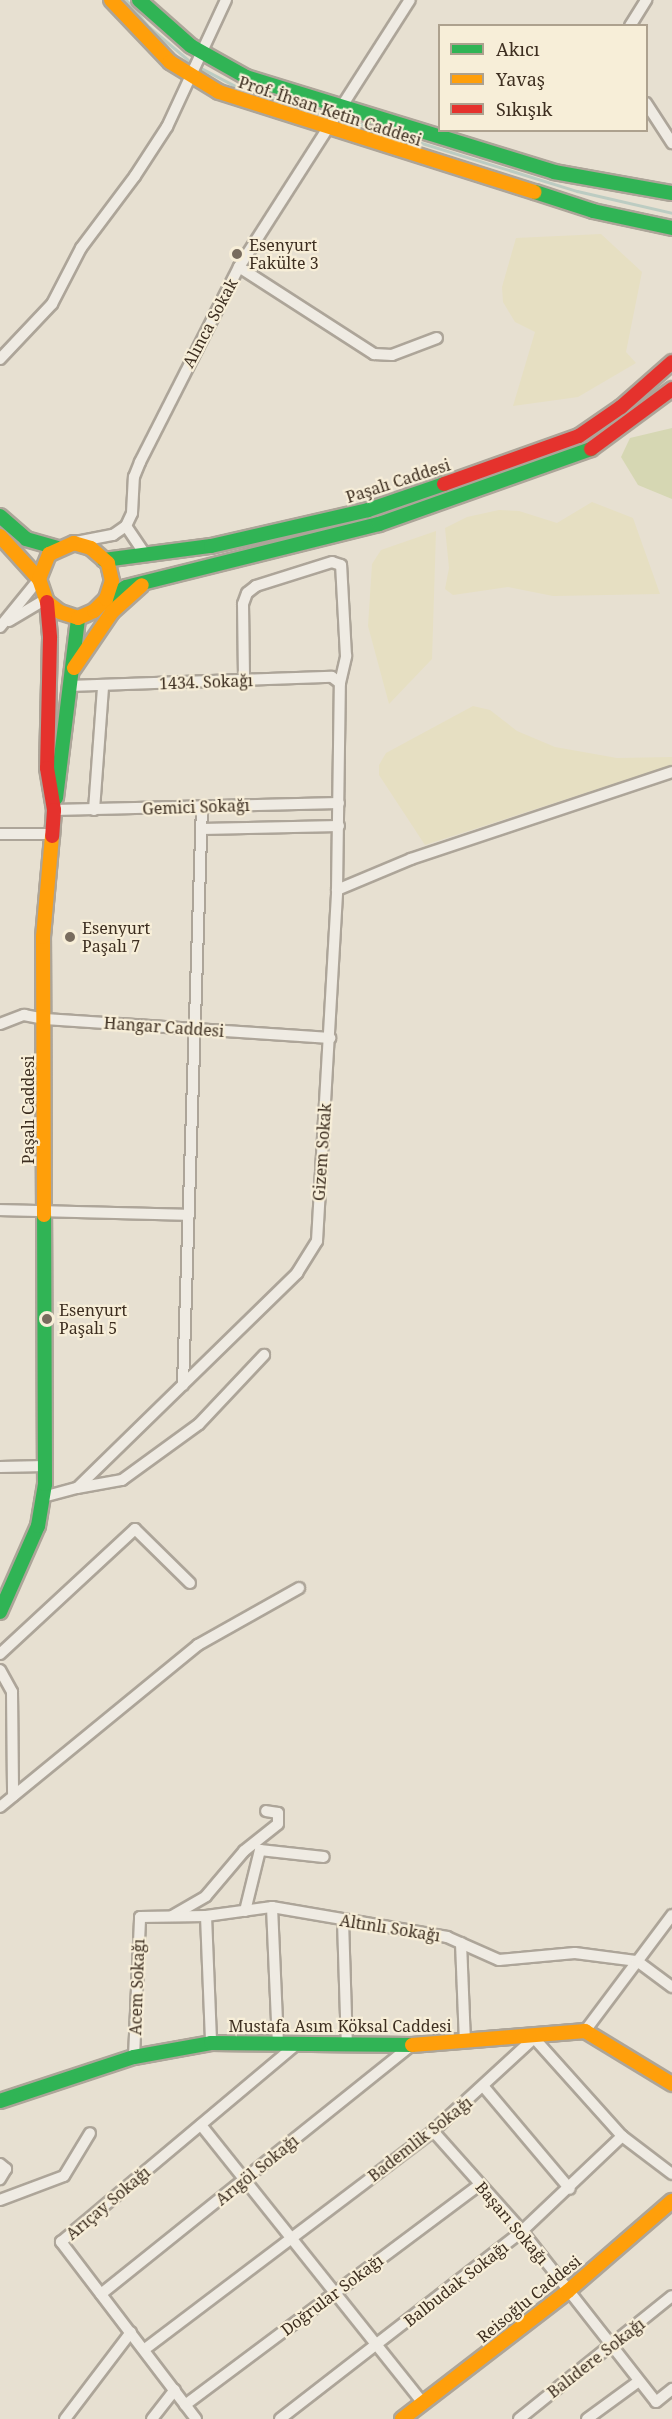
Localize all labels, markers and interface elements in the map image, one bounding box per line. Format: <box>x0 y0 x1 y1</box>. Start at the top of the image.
legend <box>438 24 648 132</box>
text: Akıcı <box>496 37 540 61</box>
text: Yavaş <box>496 67 545 91</box>
street label: Prof. İhsan Ketin Caddesi <box>236 72 424 150</box>
text: Sıkışık <box>496 97 552 121</box>
place label: Esenyurt Fakülte 3 <box>249 235 319 273</box>
marker: Esenyurt Fakülte 3 <box>230 247 244 261</box>
street label: Alınca Sokak <box>178 275 242 371</box>
street label: Paşalı Caddesi <box>343 455 453 507</box>
street label: 1434. Sokağı <box>159 671 253 693</box>
street label: Gemici Sokağı <box>142 796 250 818</box>
place label: Esenyurt Paşalı 7 <box>82 918 150 956</box>
marker: Esenyurt Paşalı 7 <box>63 930 77 944</box>
street label: Hangar Caddesi <box>103 1013 225 1041</box>
street label: Paşalı Caddesi <box>18 1056 38 1164</box>
street label: Gizem Sokak <box>309 1102 335 1202</box>
place label: Esenyurt Paşalı 5 <box>59 1300 127 1338</box>
marker: Esenyurt Paşalı 5 <box>40 1312 54 1326</box>
street label: Altınlı Sokağı <box>338 1911 442 1945</box>
street label: Acem Sokağı <box>126 1938 148 2036</box>
street label: Mustafa Asım Köksal Caddesi <box>228 2016 452 2036</box>
street label: Bademlik Sokağı <box>364 2092 476 2186</box>
street label: Arıgöl Sokağı <box>212 2131 302 2209</box>
street label: Arıçay Sokağı <box>62 2162 154 2244</box>
street label: Başarı Sokağı <box>472 2178 552 2268</box>
street label: Balbudak Sokağı <box>400 2237 512 2331</box>
street label: Doğrular Sokağı <box>277 2250 387 2340</box>
street label: Reisoğlu Caddesi <box>473 2251 585 2347</box>
street label: Balıdere Sokağı <box>544 2314 648 2402</box>

